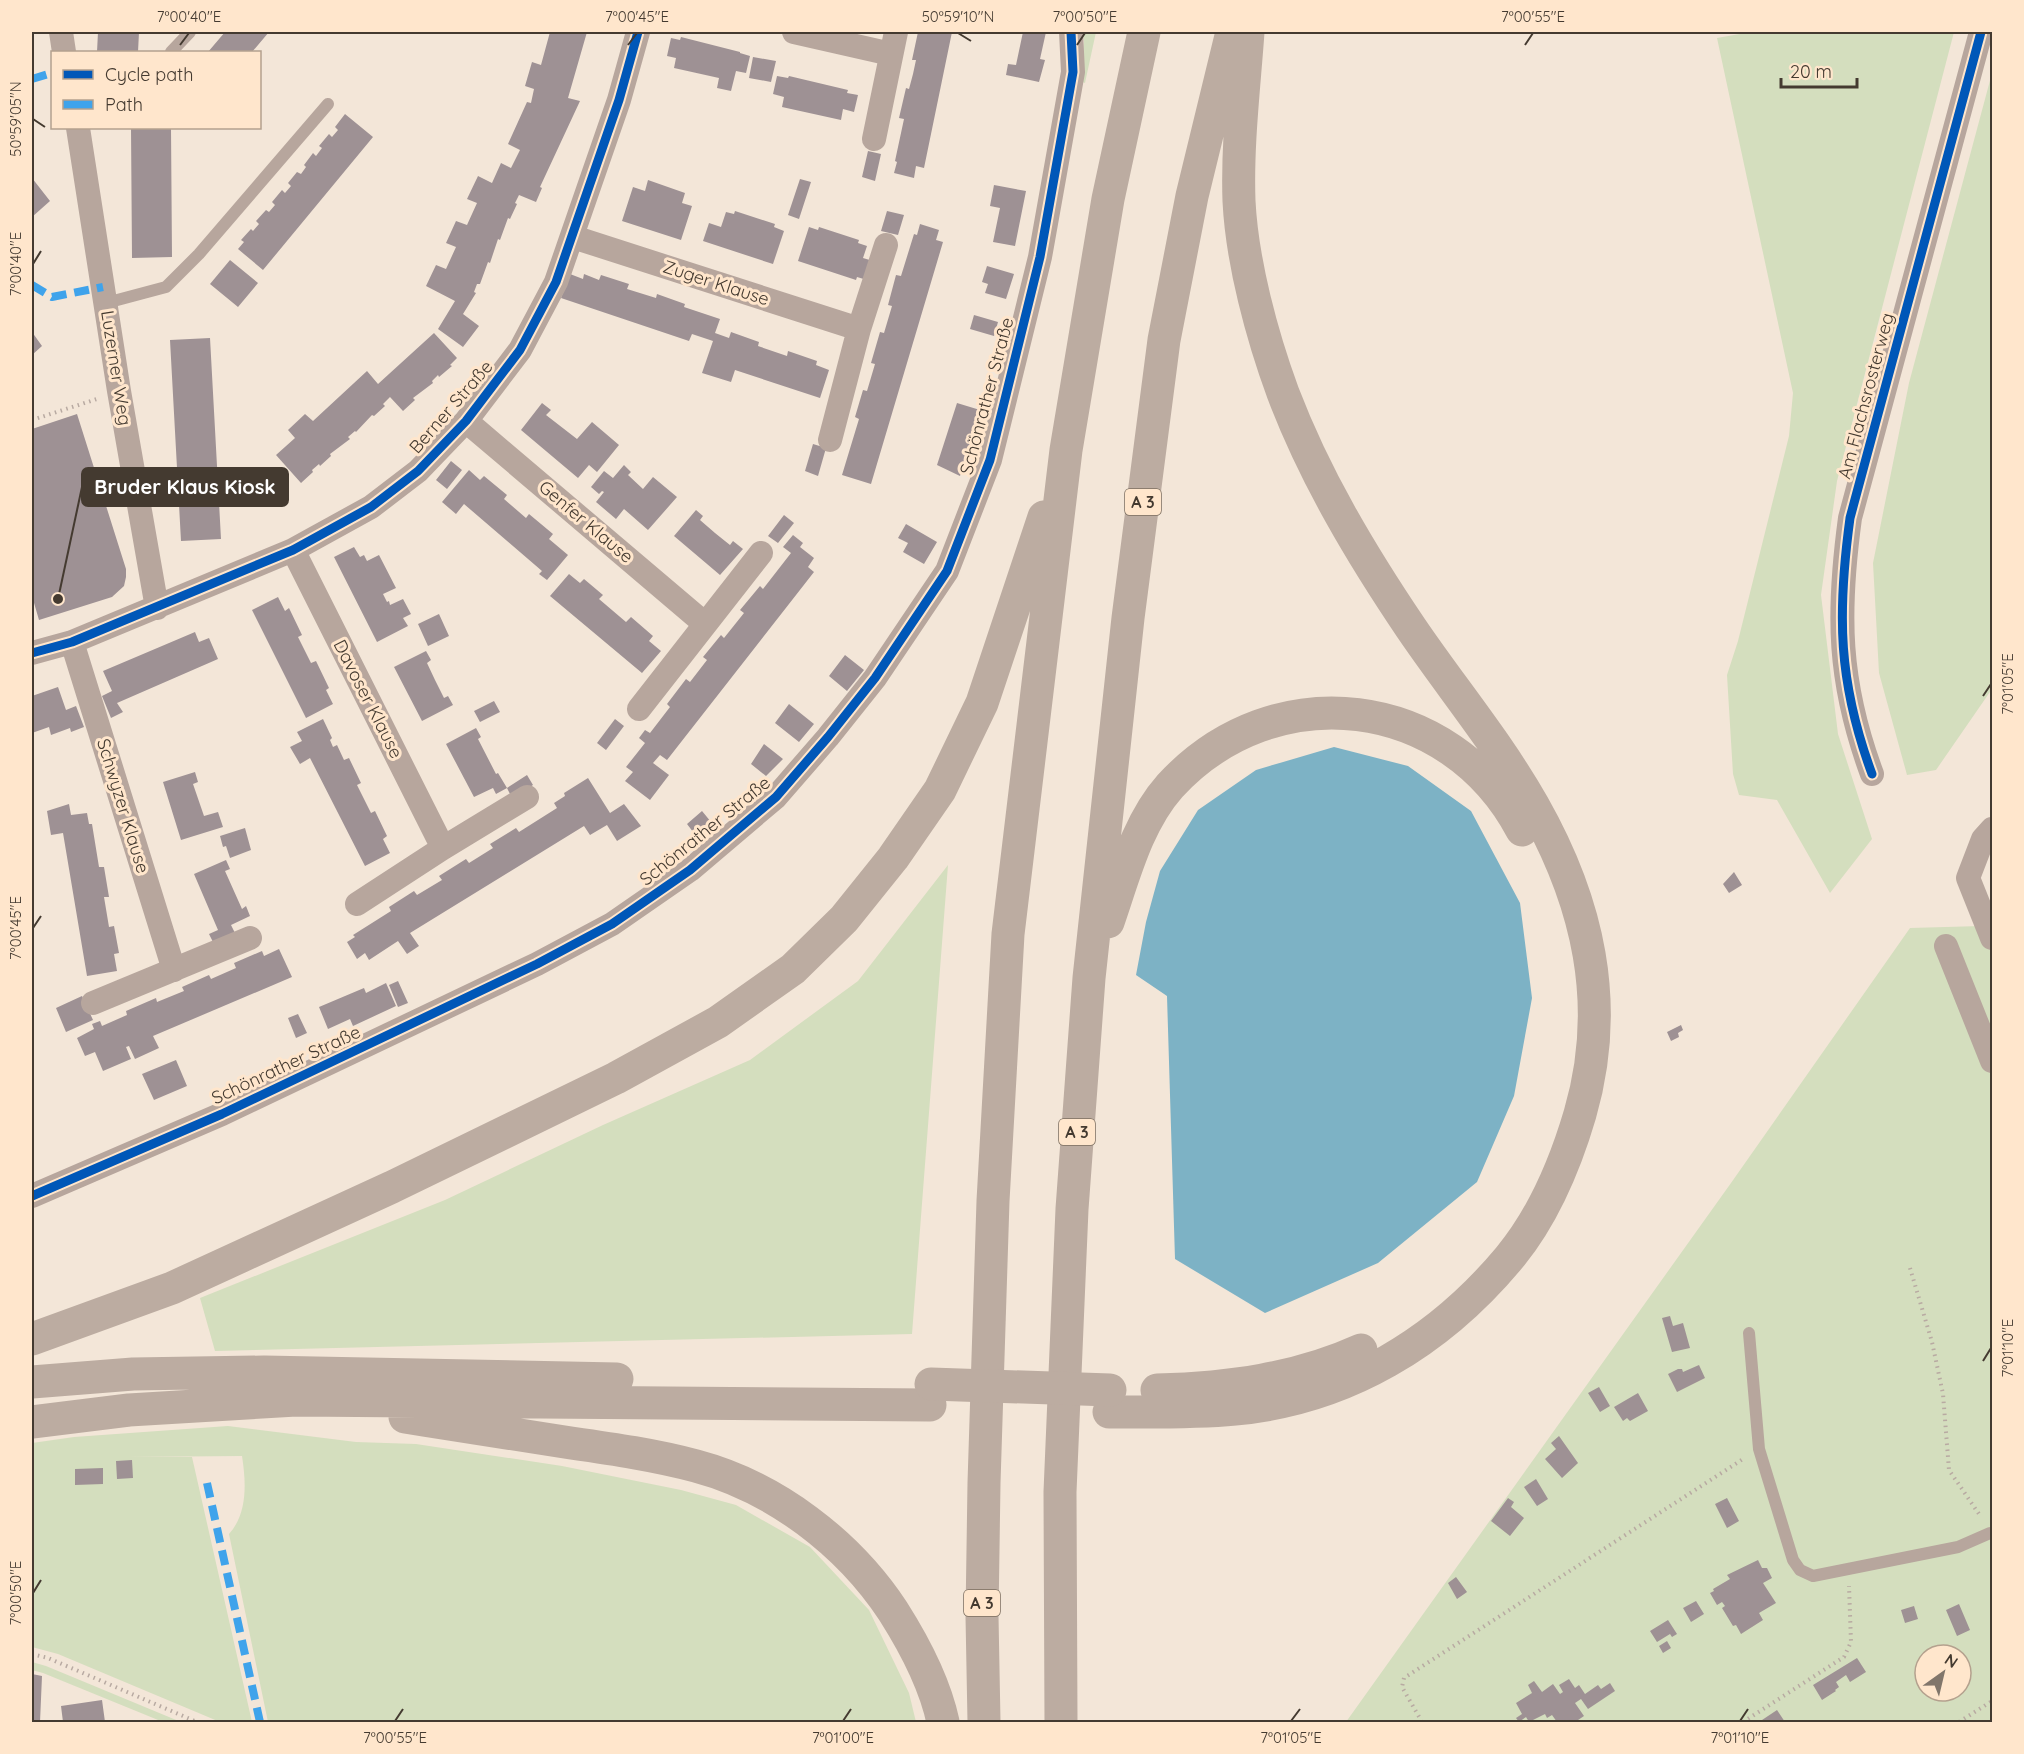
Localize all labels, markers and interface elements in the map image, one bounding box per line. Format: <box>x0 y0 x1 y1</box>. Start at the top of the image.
text: 7°00'40"E <box>157 7 221 26</box>
text: 7°00'45"E <box>605 7 669 26</box>
text: 50°59'10"N <box>922 7 994 26</box>
text: 7°00'50"E <box>1053 7 1117 26</box>
text: 7°00'55"E <box>1501 7 1565 26</box>
legend <box>51 51 261 129</box>
scale bar <box>1781 51 1858 89</box>
text: 20 m <box>1790 60 1832 83</box>
text: Cycle path <box>105 63 193 86</box>
text: 50°59'05"N <box>6 81 25 157</box>
text: Path <box>105 93 143 116</box>
text: 7°00'40"E <box>6 232 25 296</box>
street label: Zuger Klause <box>660 255 772 311</box>
street label: Luzerner Weg <box>96 309 137 427</box>
street label: Am Flachsrosterweg <box>1832 310 1899 481</box>
street label: Schönrather Straße <box>954 315 1019 477</box>
street label: Berner Straße <box>404 355 497 458</box>
callout: Bruder Klaus Kiosk <box>82 468 288 506</box>
text: Bruder Klaus Kiosk <box>94 474 276 499</box>
street label: Genfer Klause <box>534 475 638 568</box>
road number: A 3 <box>1125 489 1161 515</box>
street label: Davoser Klause <box>329 636 408 762</box>
text: 7°01'05"E <box>1998 653 2017 715</box>
street label: Schwyzer Klause <box>92 736 155 876</box>
street label: Schönrather Straße <box>635 771 775 890</box>
text: 7°00'45"E <box>6 896 25 960</box>
street label: Schönrather Straße <box>208 1020 364 1109</box>
road number: A 3 <box>1059 1119 1095 1145</box>
text: 7°01'10"E <box>1998 1319 2017 1377</box>
text: 7°00'50"E <box>6 1561 25 1625</box>
road number: A 3 <box>964 1590 1000 1616</box>
north arrow <box>1913 1643 1973 1703</box>
text: N <box>1941 1649 1962 1672</box>
text: 7°00'55"E <box>363 1728 427 1747</box>
text: 7°01'00"E <box>812 1728 874 1747</box>
text: 7°01'05"E <box>1260 1728 1322 1747</box>
text: 7°01'10"E <box>1711 1728 1769 1747</box>

